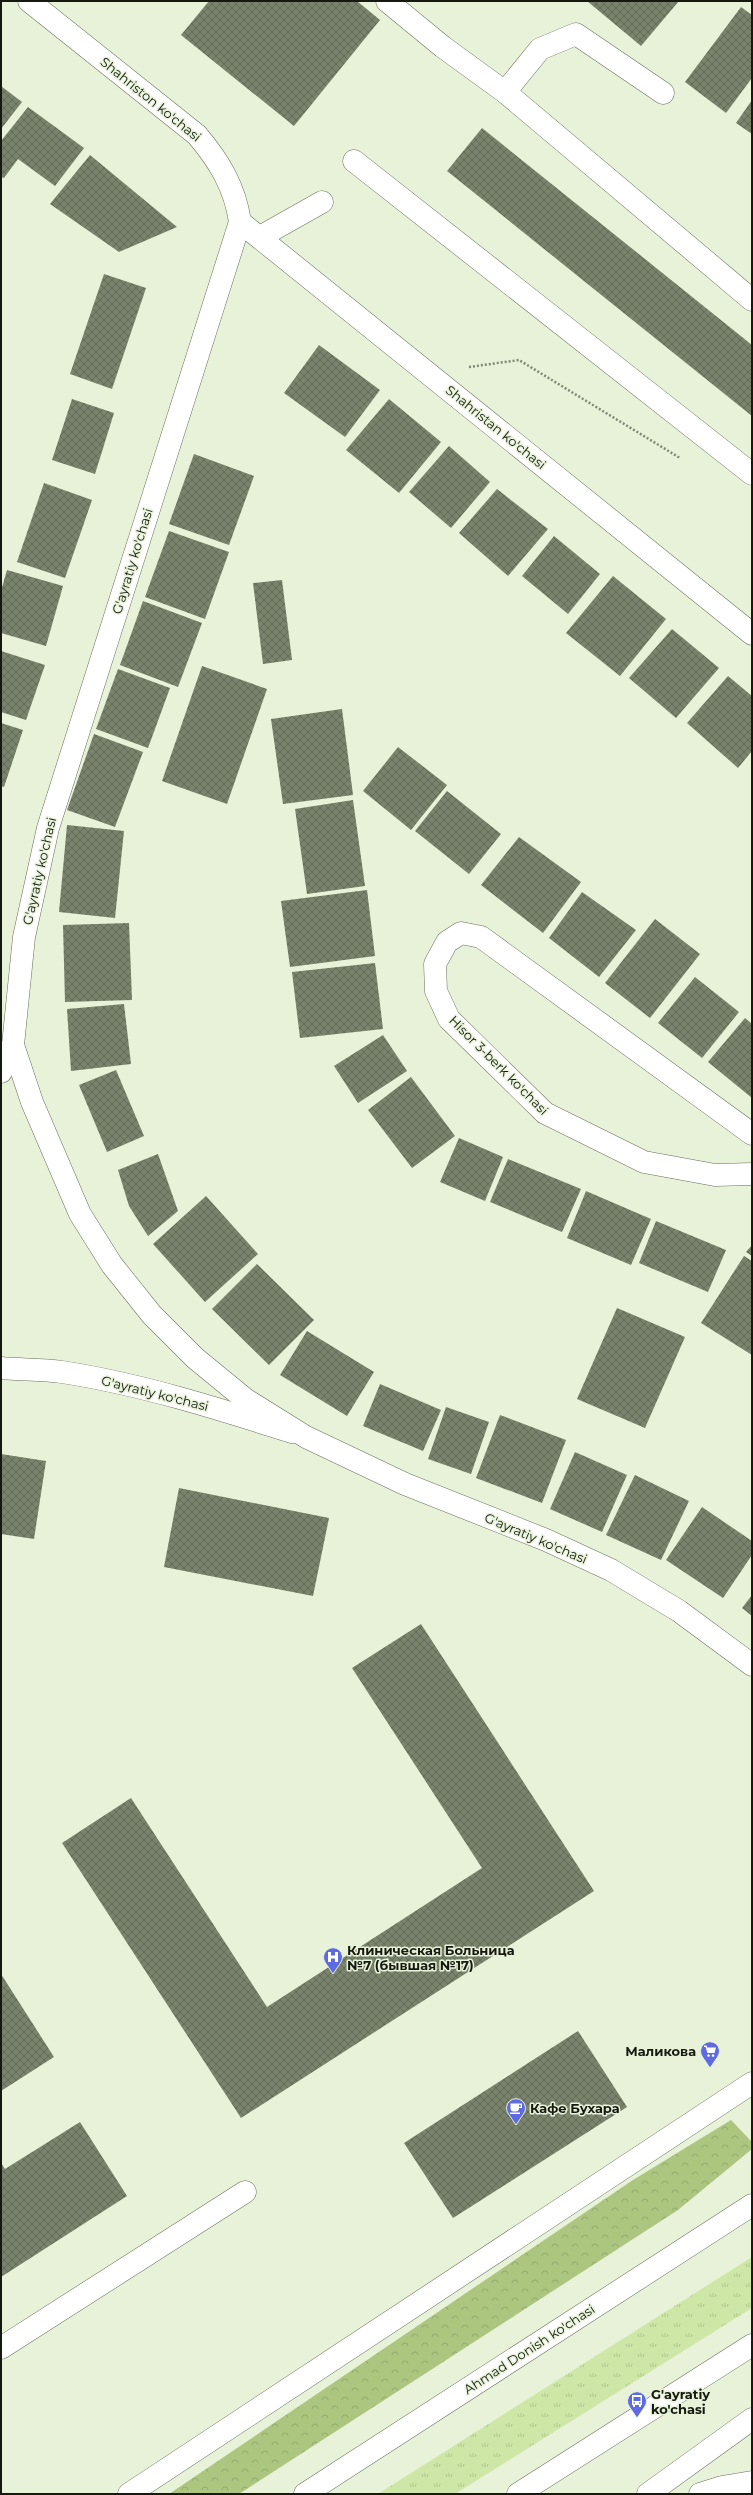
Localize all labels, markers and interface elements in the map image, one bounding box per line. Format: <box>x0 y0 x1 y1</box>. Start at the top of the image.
street label: Shahriston ko'chasi <box>97 53 205 145</box>
street label: Shahristan ko'chasi <box>443 382 549 472</box>
street label: G'ayratiy ko'chasi <box>108 506 156 616</box>
street label: G'ayratiy ko'chasi <box>19 816 59 926</box>
street label: Hisor 3-berk ko'chasi <box>446 1012 552 1118</box>
street label: G'ayratiy ko'chasi <box>100 1372 210 1414</box>
street label: G'ayratiy ko'chasi <box>482 1509 590 1567</box>
place label: Клиническая Больница №7 (бывшая №17) <box>347 1942 515 1973</box>
hospital icon: Клиническая Больница №7 (бывшая №17) <box>322 1946 344 1974</box>
supermarket icon: Маликова <box>699 2040 721 2068</box>
place label: Маликова <box>625 2043 696 2059</box>
cafe icon: Кафе Бухара <box>505 2097 527 2125</box>
place label: Кафе Бухара <box>530 2100 620 2116</box>
street label: Ahmad Donish ko'chasi <box>461 2301 597 2397</box>
place label: G'ayratiy ko'chasi <box>651 2386 710 2417</box>
bus stop icon: G'ayratiy ko'chasi <box>626 2390 648 2418</box>

